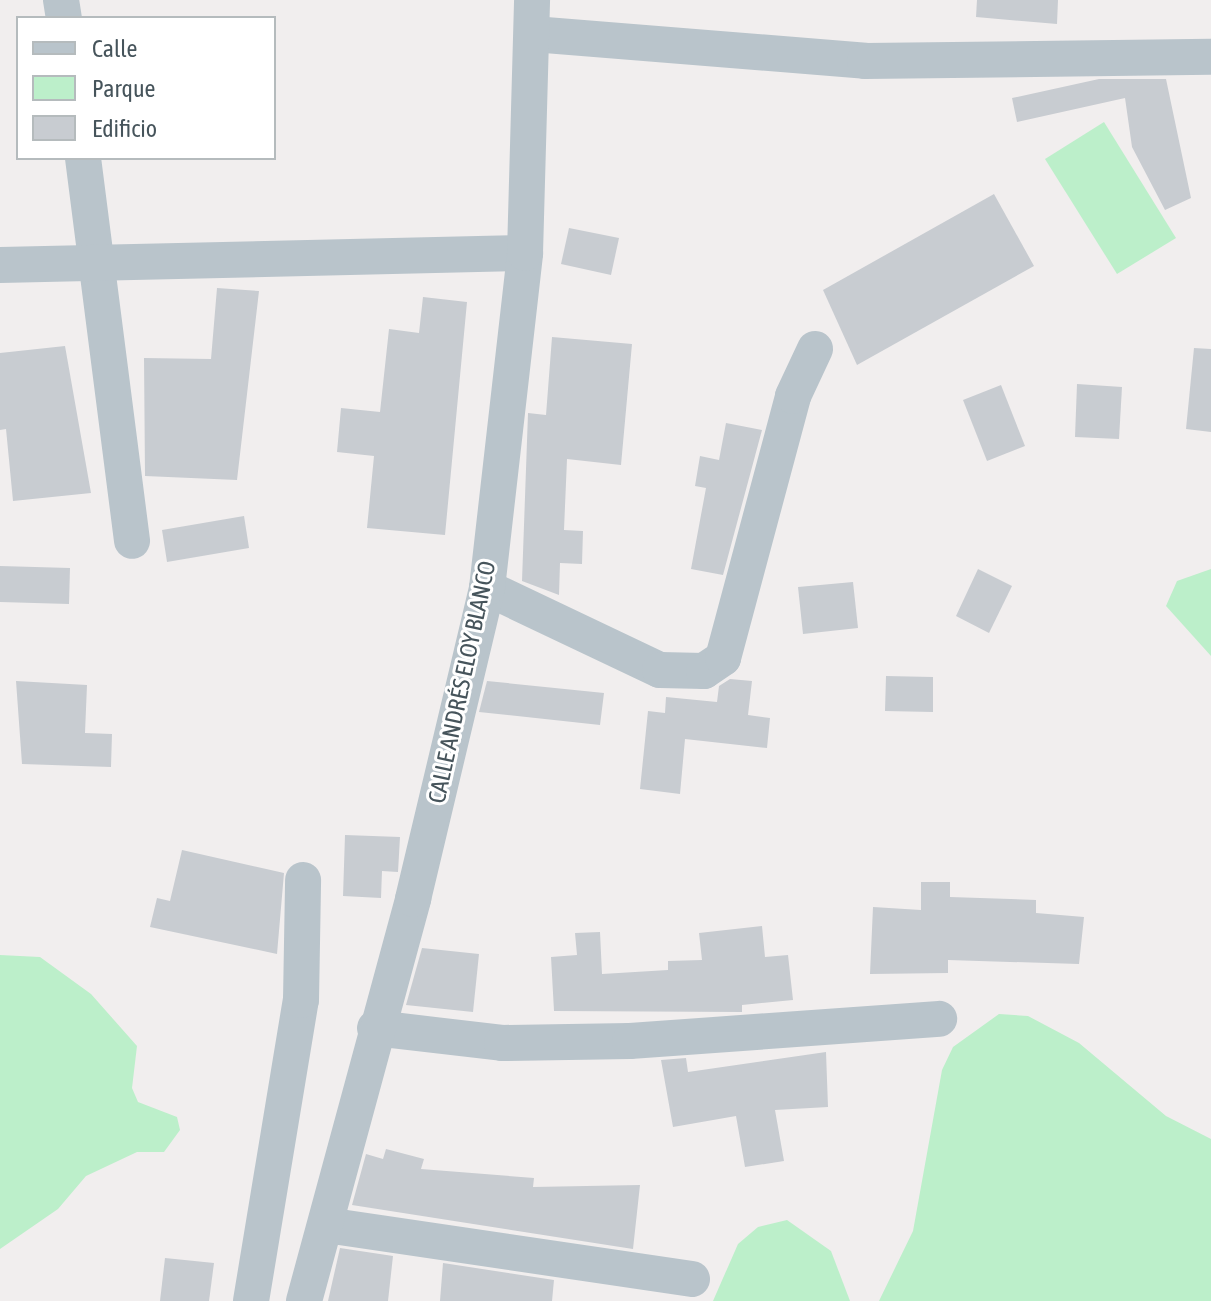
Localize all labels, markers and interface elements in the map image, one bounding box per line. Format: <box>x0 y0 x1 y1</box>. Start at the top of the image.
legend <box>16 16 276 160</box>
text: Calle <box>92 35 137 62</box>
text: Parque <box>92 75 155 102</box>
text: Edificio <box>92 115 157 142</box>
street label: CALLE ANDRÉS ELOY BLANCO <box>422 558 502 806</box>

